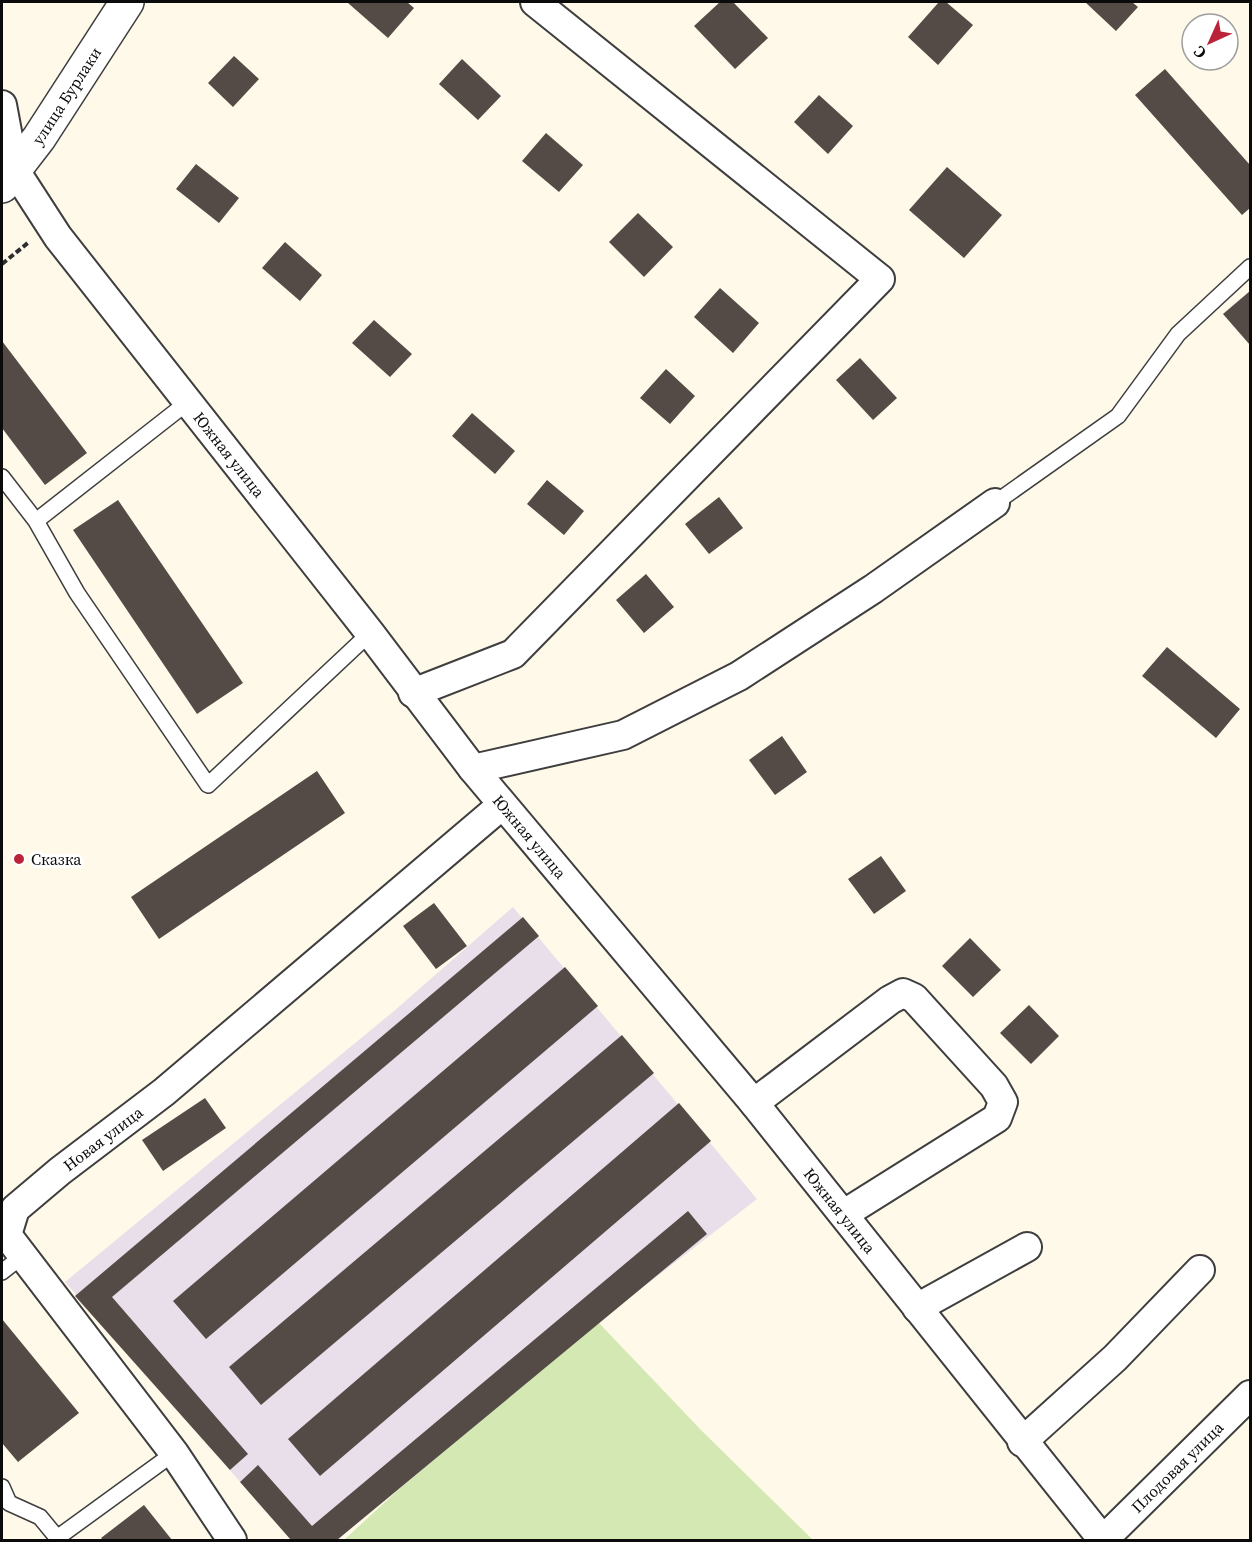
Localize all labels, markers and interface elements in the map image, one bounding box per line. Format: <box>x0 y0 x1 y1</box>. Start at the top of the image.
north arrow <box>1180 12 1240 72</box>
text: С <box>1188 41 1211 64</box>
street label: улица Бурлаки <box>27 43 106 149</box>
street label: Южная улица <box>189 407 271 503</box>
street label: Южная улица <box>488 790 572 884</box>
place label: Сказка <box>31 848 82 870</box>
marker: Сказка <box>12 852 26 866</box>
street label: Новая улица <box>58 1101 148 1176</box>
street label: Южная улица <box>799 1163 881 1259</box>
street label: Плодовая улица <box>1126 1416 1229 1517</box>

